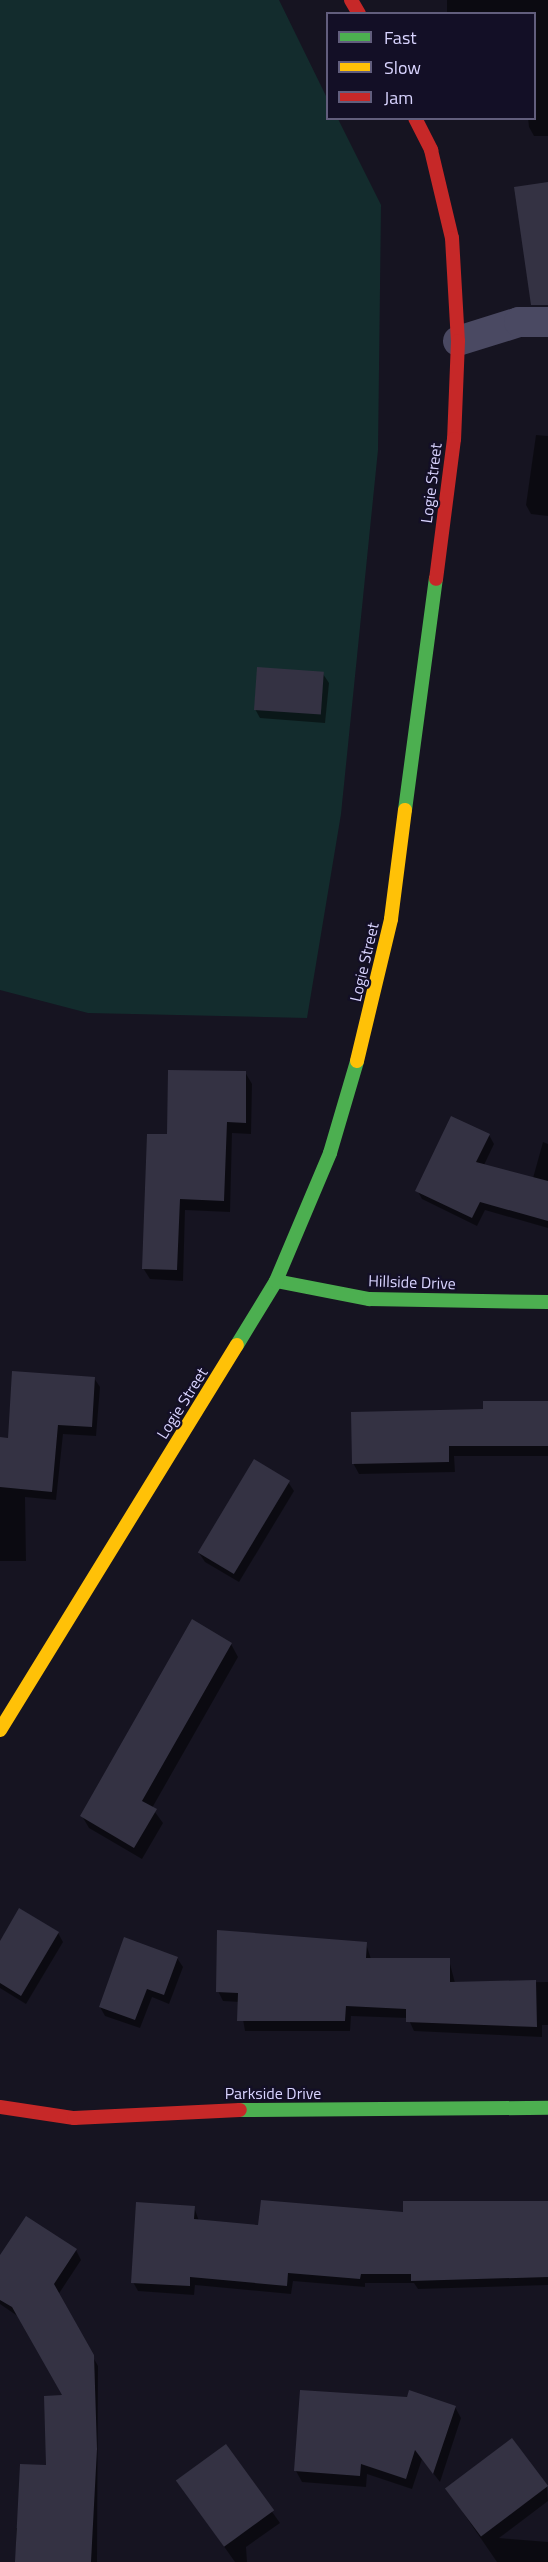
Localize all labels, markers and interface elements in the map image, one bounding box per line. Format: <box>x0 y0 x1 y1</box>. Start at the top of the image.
legend <box>326 12 536 120</box>
text: Fast <box>384 24 417 51</box>
text: Slow <box>384 54 421 81</box>
text: Jam <box>384 84 413 111</box>
street label: Logie Street <box>417 442 445 524</box>
street label: Logie Street <box>346 921 382 1003</box>
street label: Hillside Drive <box>368 1271 456 1293</box>
street label: Logie Street <box>153 1364 211 1442</box>
street label: Parkside Drive <box>225 2083 321 2103</box>

